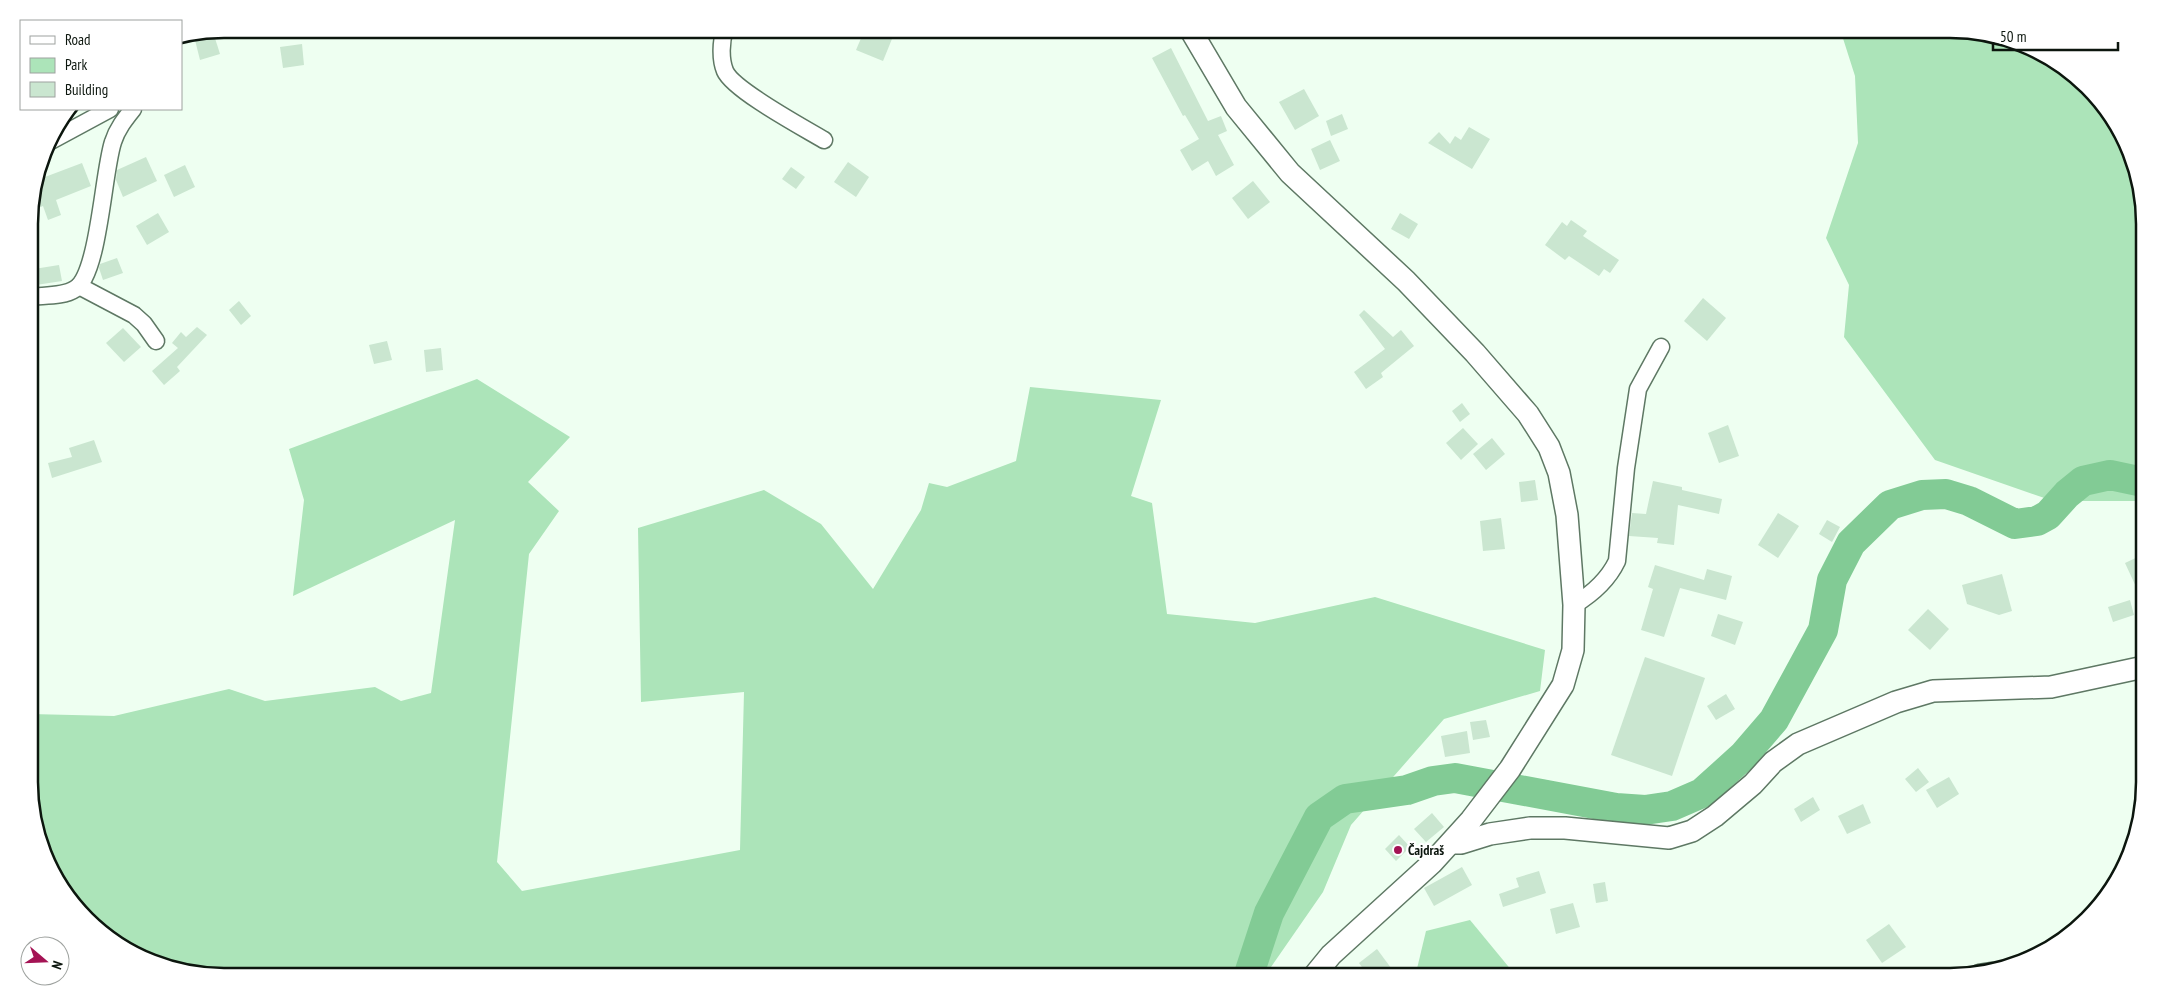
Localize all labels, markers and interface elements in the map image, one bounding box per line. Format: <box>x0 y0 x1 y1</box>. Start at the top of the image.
legend <box>20 20 182 110</box>
scale bar <box>1993 20 2118 52</box>
text: 50 m <box>2000 27 2026 46</box>
text: Road <box>65 30 91 49</box>
text: Park <box>65 55 87 74</box>
text: Building <box>65 80 108 99</box>
place label: Čajdraš <box>1408 841 1444 859</box>
marker: Čajdraš <box>1392 844 1404 856</box>
north arrow <box>20 936 70 986</box>
text: N <box>48 959 67 972</box>

